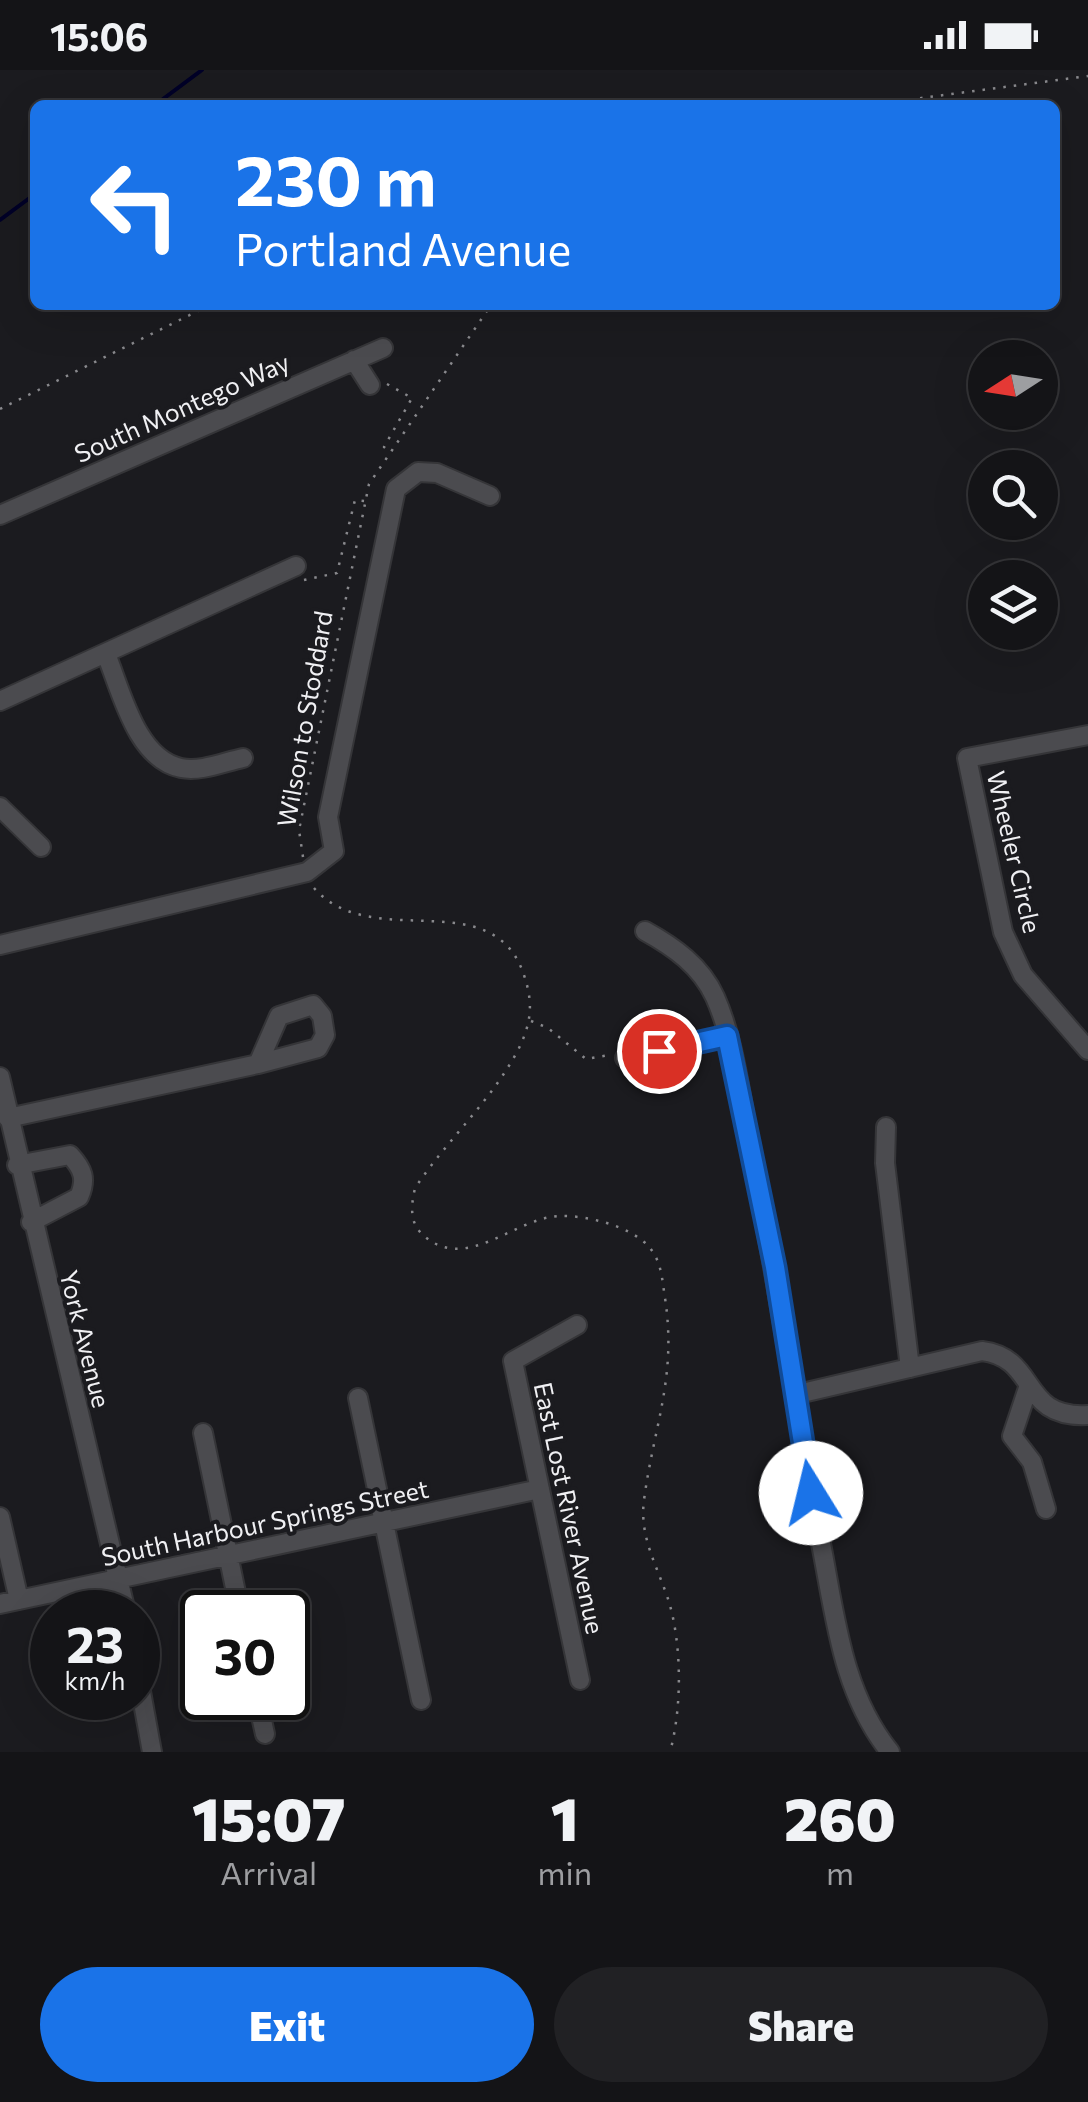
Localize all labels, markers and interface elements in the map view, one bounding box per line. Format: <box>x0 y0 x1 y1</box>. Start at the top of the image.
text: 15:06 <box>50 12 148 59</box>
text: 230 m <box>235 135 437 220</box>
icon: left <box>70 140 200 270</box>
text: Portland Avenue <box>235 220 571 275</box>
north arrow <box>968 340 1058 430</box>
map controls <box>968 340 1058 650</box>
street label: South Montego Way <box>69 346 294 468</box>
button: search <box>968 450 1058 540</box>
button: layers <box>968 560 1058 650</box>
street label: Wilson to Stoddard <box>270 608 338 829</box>
street label: Wheeler Circle <box>982 768 1048 936</box>
pin <box>617 1009 702 1094</box>
icon: arrive <box>632 1024 687 1079</box>
street label: York Avenue <box>54 1267 118 1411</box>
street label: East Lost River Avenue <box>529 1379 611 1636</box>
position arrow <box>759 1441 863 1545</box>
street label: South Harbour Springs Street <box>98 1473 431 1571</box>
speed limit sign: 30 <box>180 1590 310 1720</box>
text: 23 <box>66 1612 124 1673</box>
text: km/h <box>65 1665 125 1695</box>
text: 15:07 <box>192 1780 345 1853</box>
text: 1 <box>551 1780 579 1853</box>
text: 260 <box>784 1780 896 1853</box>
text: Arrival <box>220 1852 317 1892</box>
text: min <box>538 1852 592 1892</box>
text: m <box>826 1852 854 1892</box>
button: Exit <box>40 1967 534 2082</box>
button: Share <box>554 1967 1048 2082</box>

